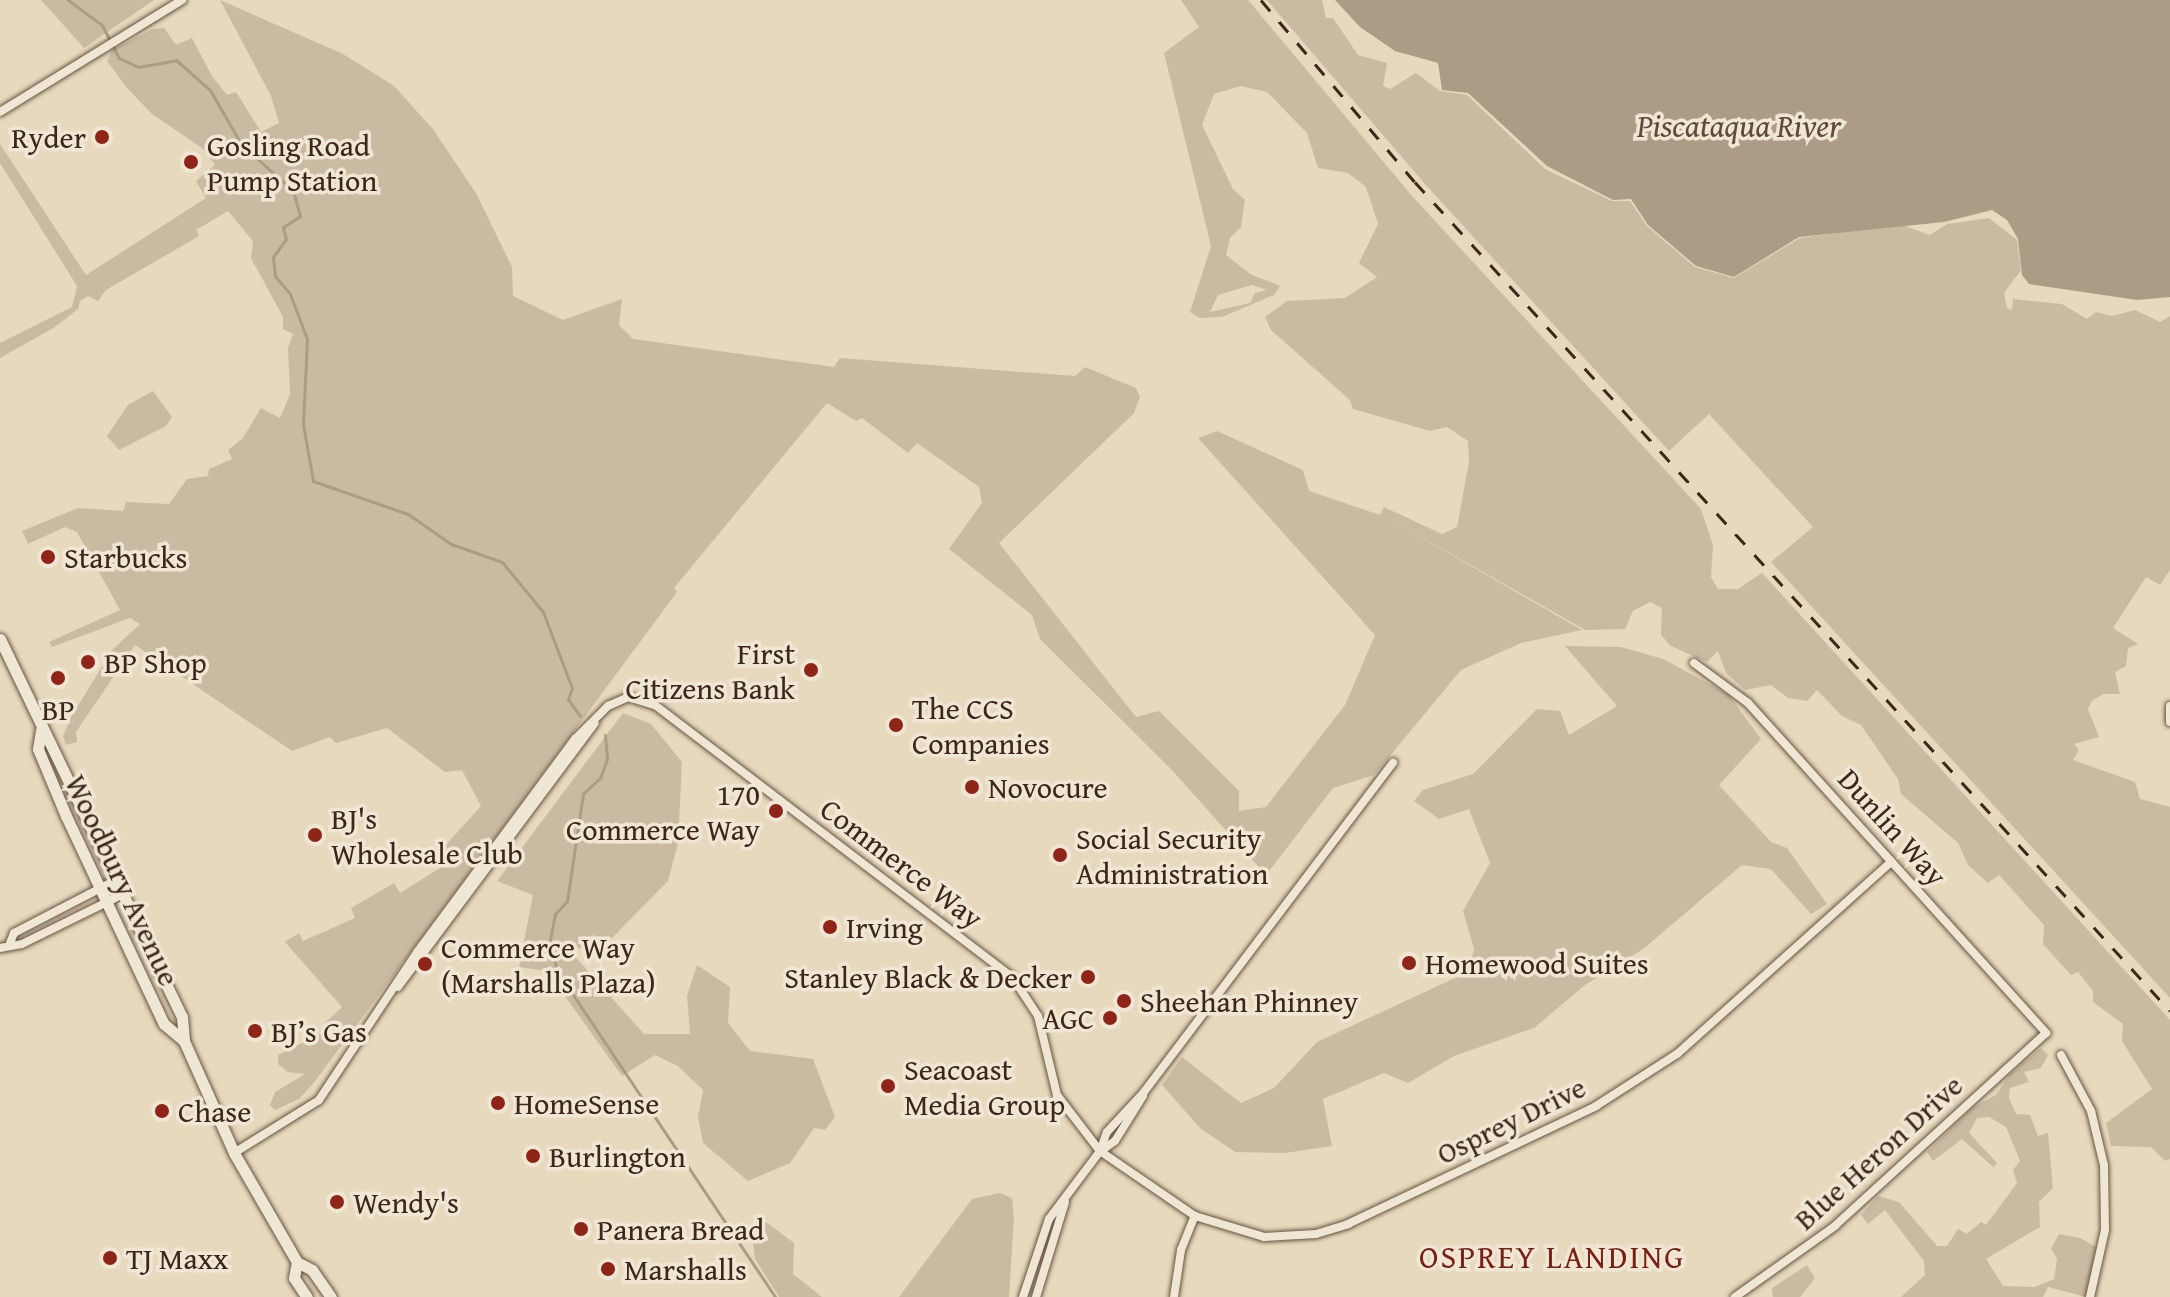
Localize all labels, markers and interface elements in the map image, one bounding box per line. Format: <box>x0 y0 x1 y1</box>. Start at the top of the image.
water label: Piscataqua River <box>1637 107 1841 145</box>
place label: Ryder <box>11 119 86 155</box>
place label: Gosling Road Pump Station <box>207 127 377 198</box>
marker: Ryder <box>93 128 111 146</box>
marker: Gosling Road Pump Station <box>182 153 200 171</box>
place label: Starbucks <box>64 539 188 575</box>
marker: Starbucks <box>39 548 57 566</box>
place label: First Citizens Bank <box>625 635 795 706</box>
place label: BP Shop <box>104 644 207 680</box>
marker: BP Shop <box>79 653 97 671</box>
marker: First Citizens Bank <box>802 661 820 679</box>
marker: BP <box>49 669 67 687</box>
place label: The CCS Companies <box>912 690 1050 760</box>
place label: BP <box>41 691 75 727</box>
marker: The CCS Companies <box>887 716 905 734</box>
street label: Dunlin Way <box>1831 761 1955 893</box>
street label: Woodbury Avenue <box>58 769 188 991</box>
place label: Novocure <box>988 769 1107 805</box>
place label: 170 Commerce Way <box>566 776 760 846</box>
marker: Novocure <box>963 778 981 796</box>
street label: Commerce Way <box>814 790 990 936</box>
place label: BJ's Wholesale Club <box>331 800 523 870</box>
marker: 170 Commerce Way <box>767 802 785 820</box>
place label: Social Security Administration <box>1076 820 1268 890</box>
marker: BJ's Wholesale Club <box>306 826 324 844</box>
marker: Social Security Administration <box>1051 846 1069 864</box>
place label: Irving <box>846 909 923 945</box>
marker: Irving <box>821 918 839 936</box>
place label: Commerce Way (Marshalls Plaza) <box>441 929 656 1000</box>
place label: Homewood Suites <box>1425 945 1649 981</box>
marker: Homewood Suites <box>1400 954 1418 972</box>
marker: Commerce Way (Marshalls Plaza) <box>416 955 434 973</box>
place label: Stanley Black & Decker <box>784 959 1072 995</box>
marker: Stanley Black & Decker <box>1079 968 1097 986</box>
place label: Sheehan Phinney <box>1140 983 1358 1019</box>
marker: Sheehan Phinney <box>1115 992 1133 1010</box>
place label: AGC <box>1042 1000 1094 1036</box>
marker: AGC <box>1101 1009 1119 1027</box>
place label: BJ’s Gas <box>271 1013 367 1049</box>
marker: BJ’s Gas <box>246 1022 264 1040</box>
place label: Seacoast Media Group <box>904 1051 1065 1122</box>
street label: Blue Heron Drive <box>1786 1067 1970 1237</box>
street label: Osprey Drive <box>1431 1068 1591 1172</box>
marker: Seacoast Media Group <box>879 1077 897 1095</box>
place label: HomeSense <box>514 1085 659 1121</box>
place label: Chase <box>178 1093 251 1129</box>
marker: HomeSense <box>489 1094 507 1112</box>
marker: Chase <box>153 1102 171 1120</box>
place label: Burlington <box>549 1138 686 1174</box>
marker: Burlington <box>524 1147 542 1165</box>
place label: Wendy's <box>353 1184 459 1220</box>
marker: Wendy's <box>328 1193 346 1211</box>
place label: Panera Bread <box>597 1211 764 1247</box>
marker: Panera Bread <box>572 1220 590 1238</box>
district label: OSPREY LANDING <box>1419 1238 1685 1276</box>
place label: TJ Maxx <box>126 1240 228 1276</box>
marker: TJ Maxx <box>101 1249 119 1267</box>
place label: Marshalls <box>624 1251 747 1287</box>
marker: Marshalls <box>599 1260 617 1278</box>

